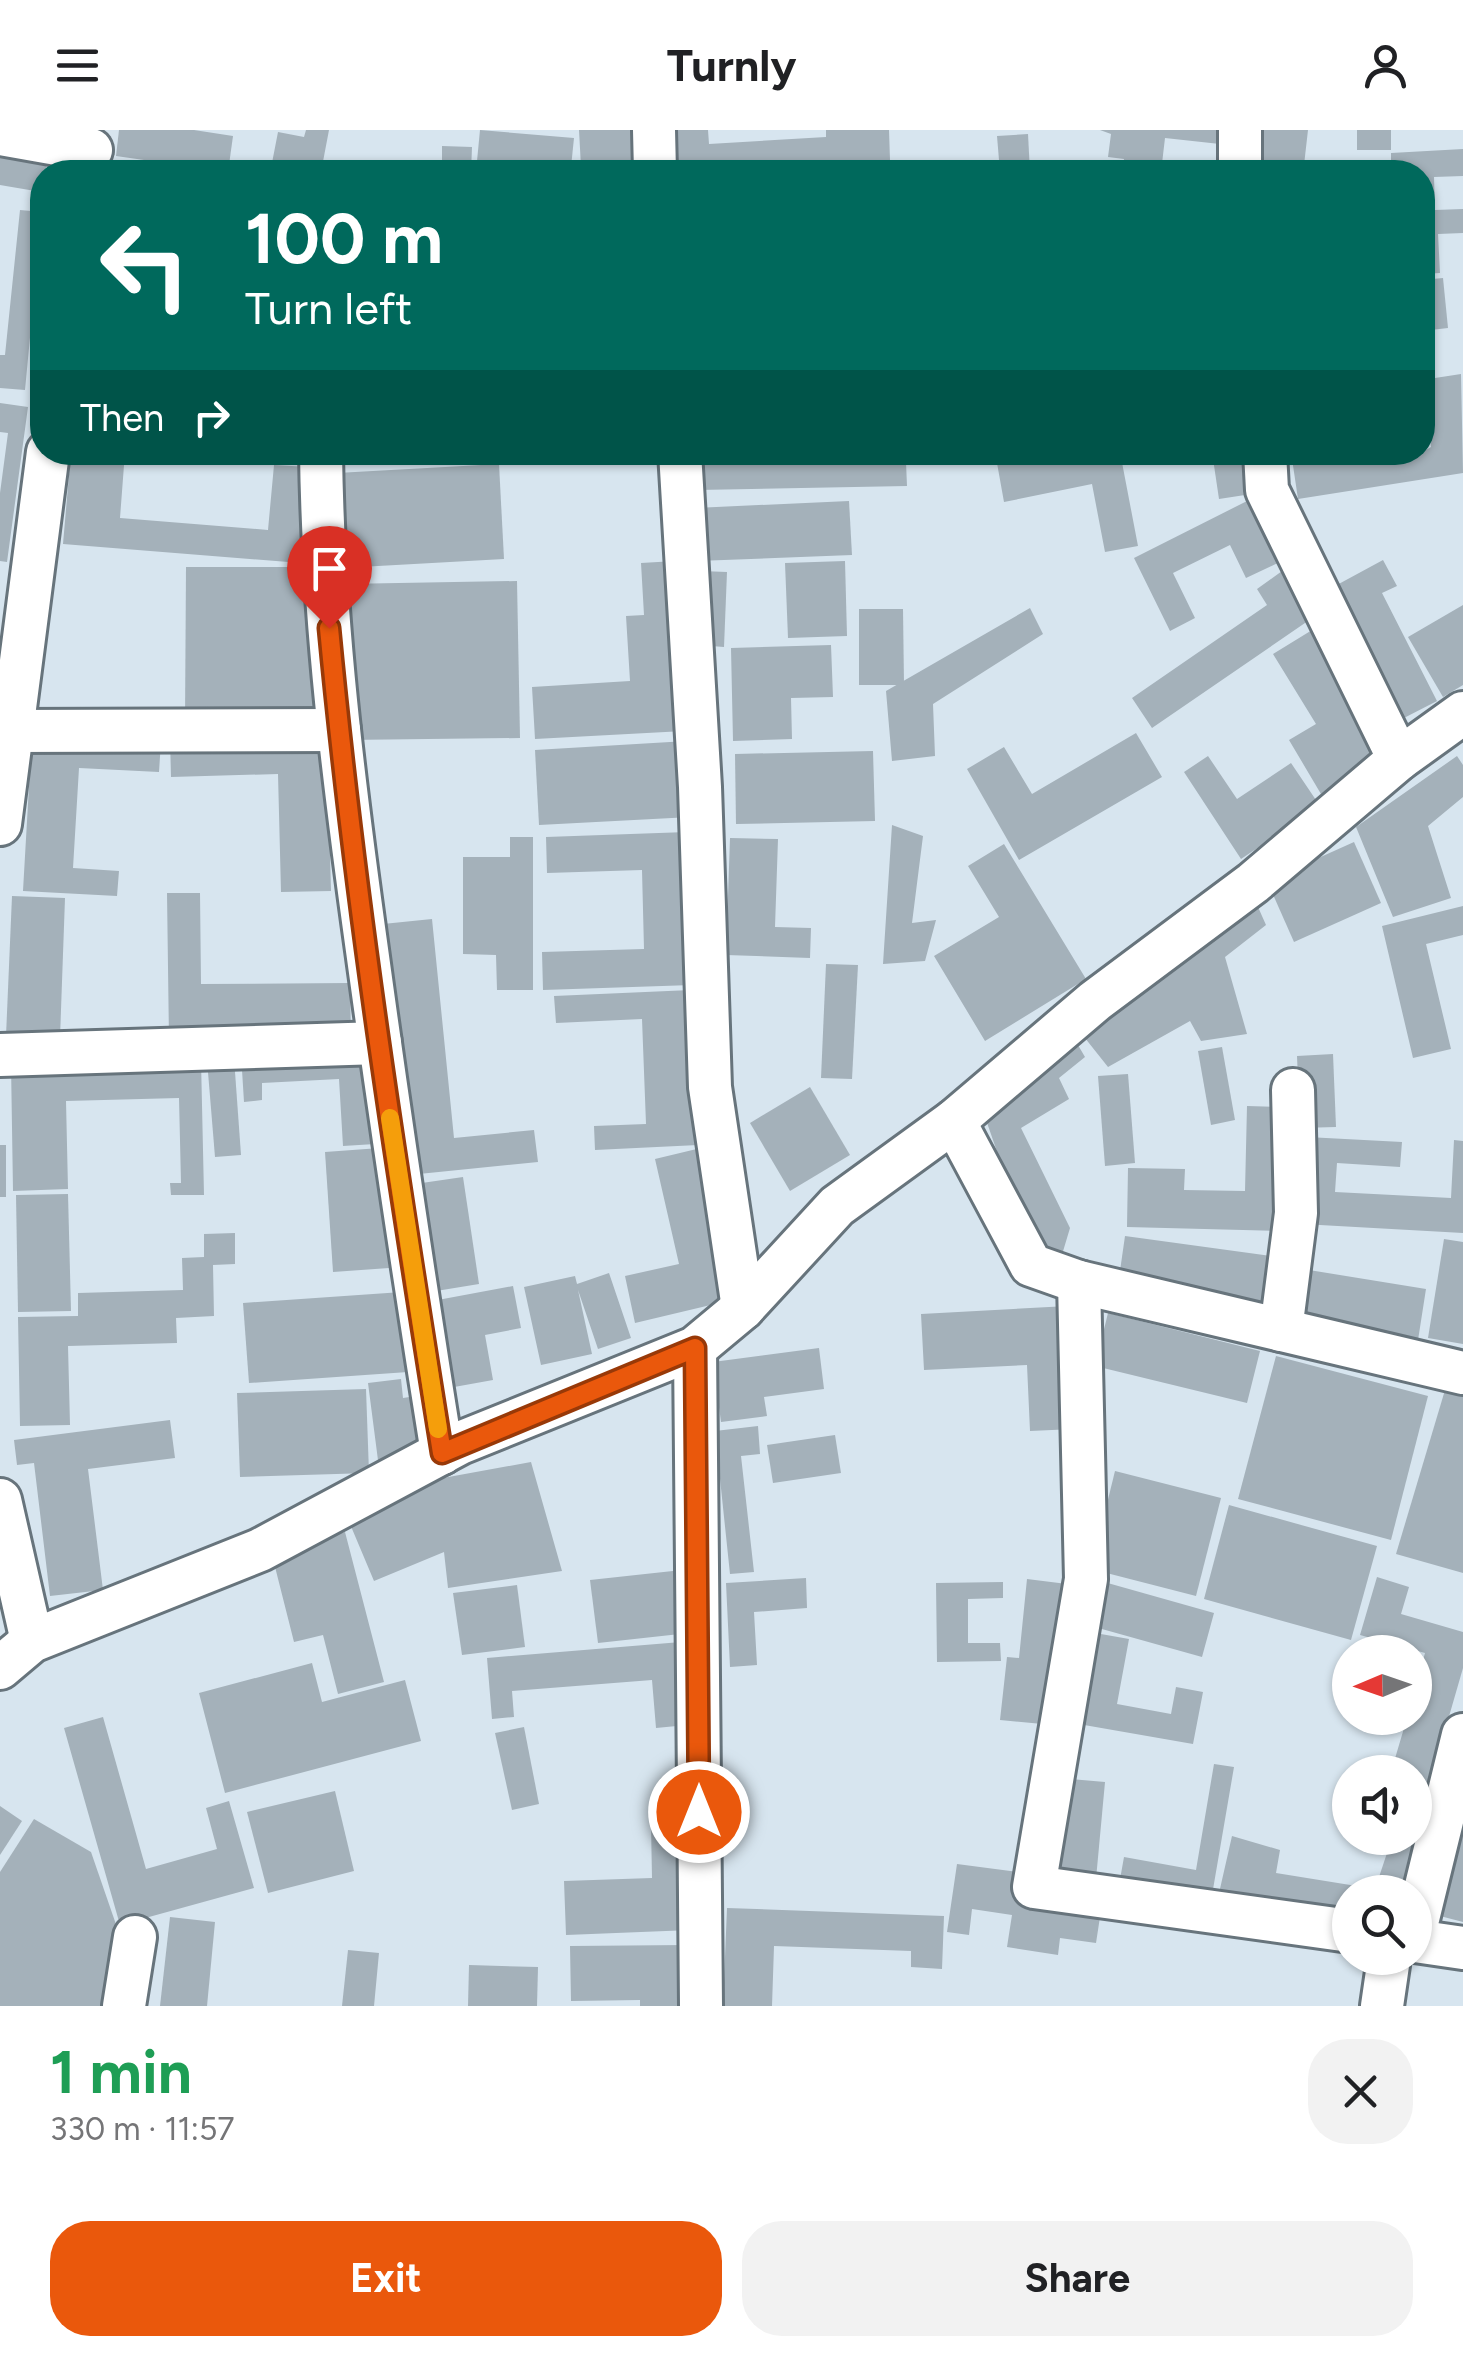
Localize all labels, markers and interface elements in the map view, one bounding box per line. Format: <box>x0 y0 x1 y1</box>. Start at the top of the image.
icon: menu <box>50 38 105 93</box>
text: Turnly <box>667 38 796 92</box>
icon: person <box>1358 38 1413 93</box>
text: 100 m <box>245 196 443 281</box>
icon: left <box>80 200 210 330</box>
text: Turn left <box>245 281 412 335</box>
icon: right <box>184 390 239 445</box>
text: Then <box>80 395 164 441</box>
pin <box>287 526 372 629</box>
icon: arrive <box>302 541 357 596</box>
north arrow <box>1332 1635 1432 1735</box>
map controls <box>1332 1635 1432 1975</box>
button: sound <box>1332 1755 1432 1855</box>
position arrow <box>647 1760 751 1864</box>
button: search <box>1332 1875 1432 1975</box>
text: 1 min <box>50 2036 192 2108</box>
button: close <box>1308 2039 1413 2144</box>
text: 330 m · 11:57 <box>50 2110 235 2148</box>
button: Exit <box>50 2221 722 2336</box>
button: Share <box>742 2221 1413 2336</box>

